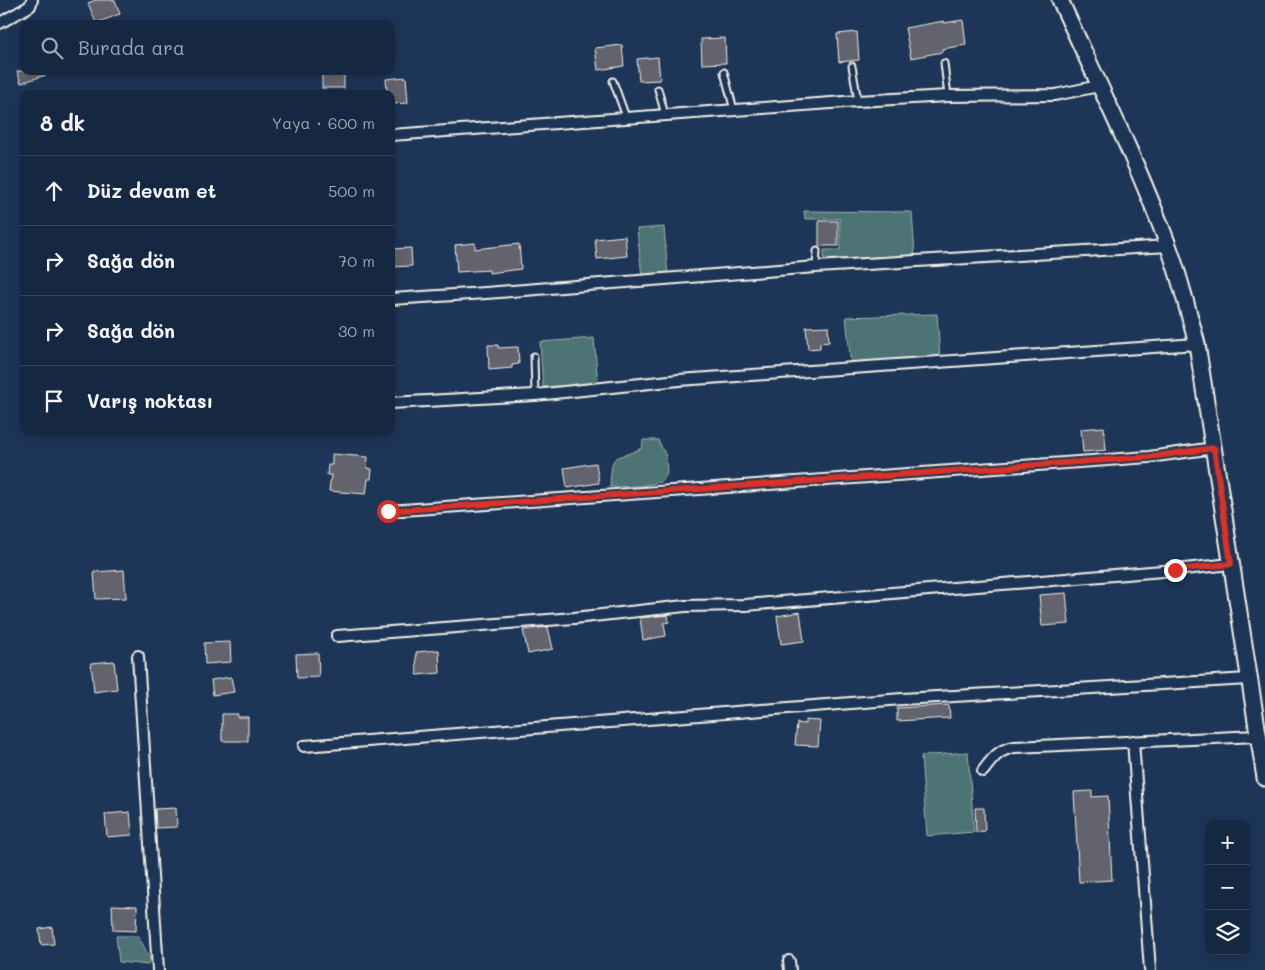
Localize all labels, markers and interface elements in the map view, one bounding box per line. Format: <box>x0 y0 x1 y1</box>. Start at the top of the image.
search box <box>20 20 395 75</box>
icon: search <box>38 34 66 62</box>
text: Burada ara <box>78 35 185 60</box>
text: 8 dk <box>40 109 85 136</box>
text: Yaya · 600 m <box>272 112 375 133</box>
icon: ahead <box>40 177 68 205</box>
text: Düz devam et <box>87 178 216 203</box>
text: 500 m <box>328 180 375 201</box>
icon: right <box>40 247 68 275</box>
text: Sağa dön <box>87 248 175 273</box>
text: 70 m <box>338 250 375 271</box>
icon: right <box>40 317 68 345</box>
text: Sağa dön <box>87 318 175 343</box>
text: 30 m <box>338 320 375 341</box>
icon: arrive <box>40 387 68 415</box>
text: Varış noktası <box>87 388 213 413</box>
route start <box>377 500 400 523</box>
route end <box>1164 559 1187 582</box>
map controls <box>1205 820 1250 955</box>
button: + <box>1205 820 1250 865</box>
button: − <box>1205 865 1250 910</box>
button: layers <box>1205 910 1250 955</box>

